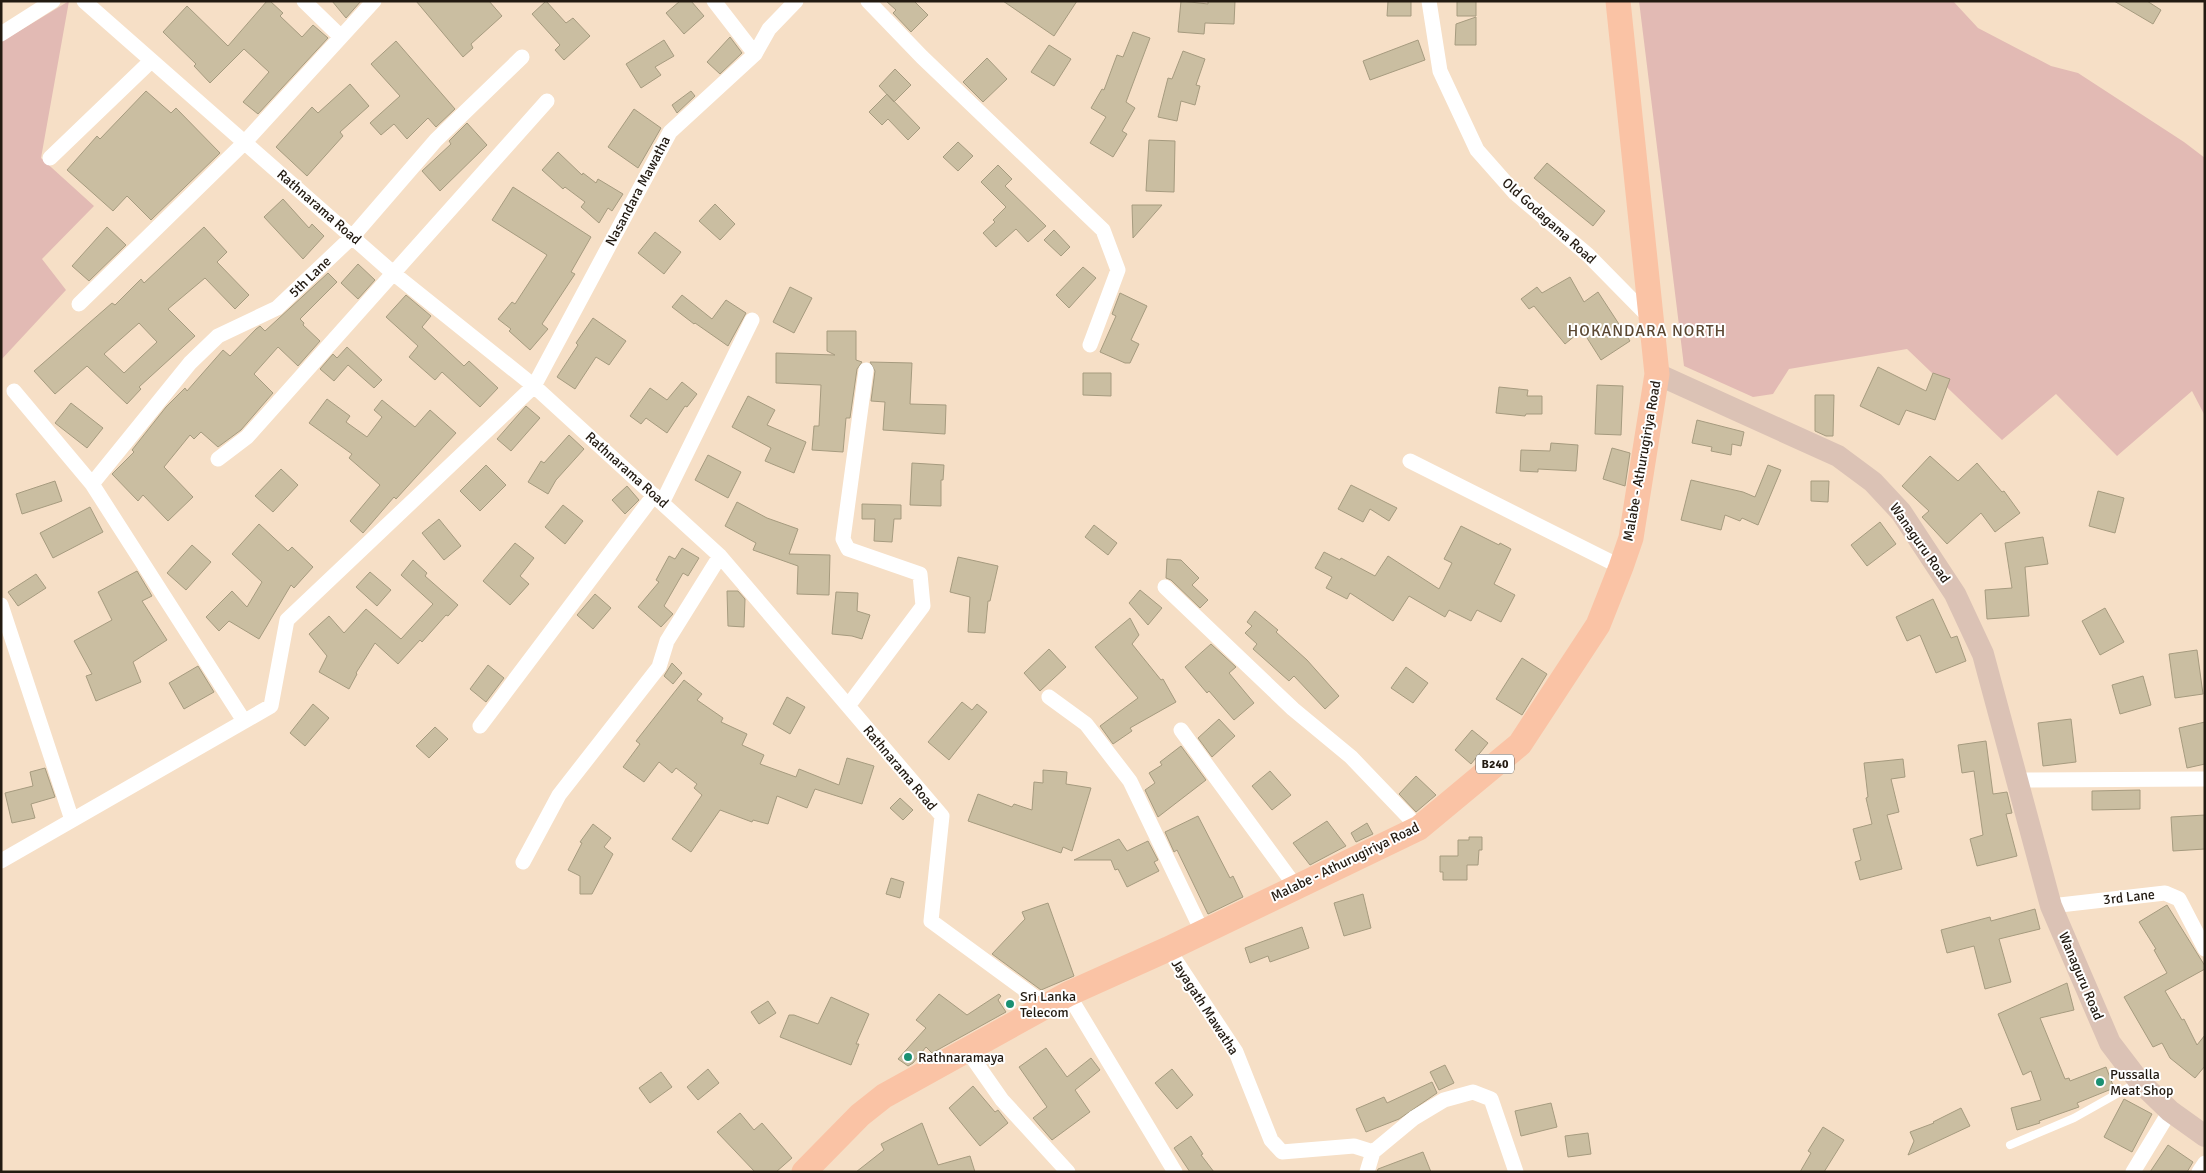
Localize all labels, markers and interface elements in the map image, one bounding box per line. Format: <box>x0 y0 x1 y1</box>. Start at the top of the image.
street label: Nasandara Mawatha <box>602 133 674 249</box>
street label: Rathnarama Road <box>273 166 365 248</box>
street label: Old Godagama Road <box>1499 174 1599 268</box>
street label: 5th Lane <box>285 253 335 301</box>
district label: HOKANDARA NORTH <box>1568 321 1726 341</box>
street label: Malabe - Athurugiriya Road <box>1619 379 1665 543</box>
street label: Rathnarama Road <box>582 428 672 512</box>
street label: Wanaguru Road <box>1886 500 1954 586</box>
street label: Rathnarama Road <box>859 722 941 814</box>
road number: B240 <box>1476 754 1514 774</box>
street label: Malabe - Athurugiriya Road <box>1268 819 1422 905</box>
street label: 3rd Lane <box>2102 886 2156 908</box>
street label: Wanaguru Road <box>2055 929 2107 1023</box>
street label: Jayagath Mawatha <box>1168 956 1242 1058</box>
place label: Sri Lanka Telecom <box>1020 988 1076 1021</box>
marker: Sri Lanka Telecom <box>1004 998 1016 1010</box>
place label: Rathnaramaya <box>918 1049 1004 1066</box>
marker: Rathnaramaya <box>902 1051 914 1063</box>
place label: Pussalla Meat Shop <box>2110 1066 2173 1099</box>
marker: Pussalla Meat Shop <box>2094 1076 2106 1088</box>

